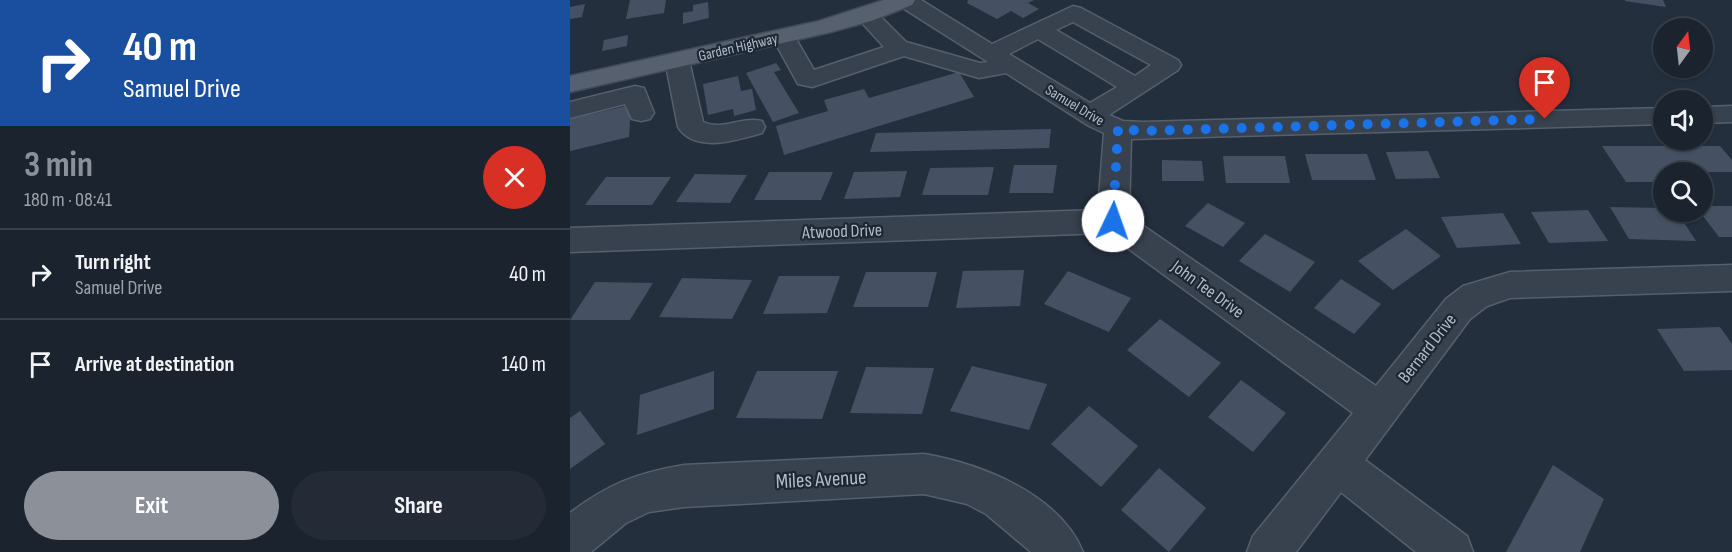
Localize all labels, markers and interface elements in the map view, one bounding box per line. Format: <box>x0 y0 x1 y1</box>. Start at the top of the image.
north arrow <box>1653 18 1713 78</box>
map controls <box>1653 18 1713 222</box>
text: 40 m <box>123 22 197 73</box>
icon: right <box>24 24 102 102</box>
street label: Garden Highway <box>697 29 780 66</box>
pin <box>1519 57 1570 119</box>
icon: arrive <box>1528 66 1561 99</box>
text: Samuel Drive <box>123 73 241 105</box>
street label: Samuel Drive <box>1042 80 1108 130</box>
button: sound <box>1653 90 1713 150</box>
text: 3 min <box>24 144 93 187</box>
button: close <box>483 146 546 209</box>
button: search <box>1653 162 1713 222</box>
text: 180 m · 08:41 <box>24 188 112 212</box>
position arrow <box>1081 189 1145 253</box>
street label: Atwood Drive <box>801 220 882 243</box>
text: Turn right <box>75 249 151 276</box>
street label: John Tee Drive <box>1167 256 1248 323</box>
icon: right <box>24 258 57 291</box>
text: 40 m <box>509 261 546 288</box>
text: Samuel Drive <box>75 276 162 300</box>
street label: Bernard Drive <box>1394 310 1461 387</box>
icon: arrive <box>24 348 57 381</box>
text: Arrive at destination <box>75 351 234 378</box>
text: 140 m <box>502 351 546 378</box>
street label: Miles Avenue <box>775 465 867 494</box>
button: Exit <box>24 471 279 540</box>
button: Share <box>291 471 546 540</box>

